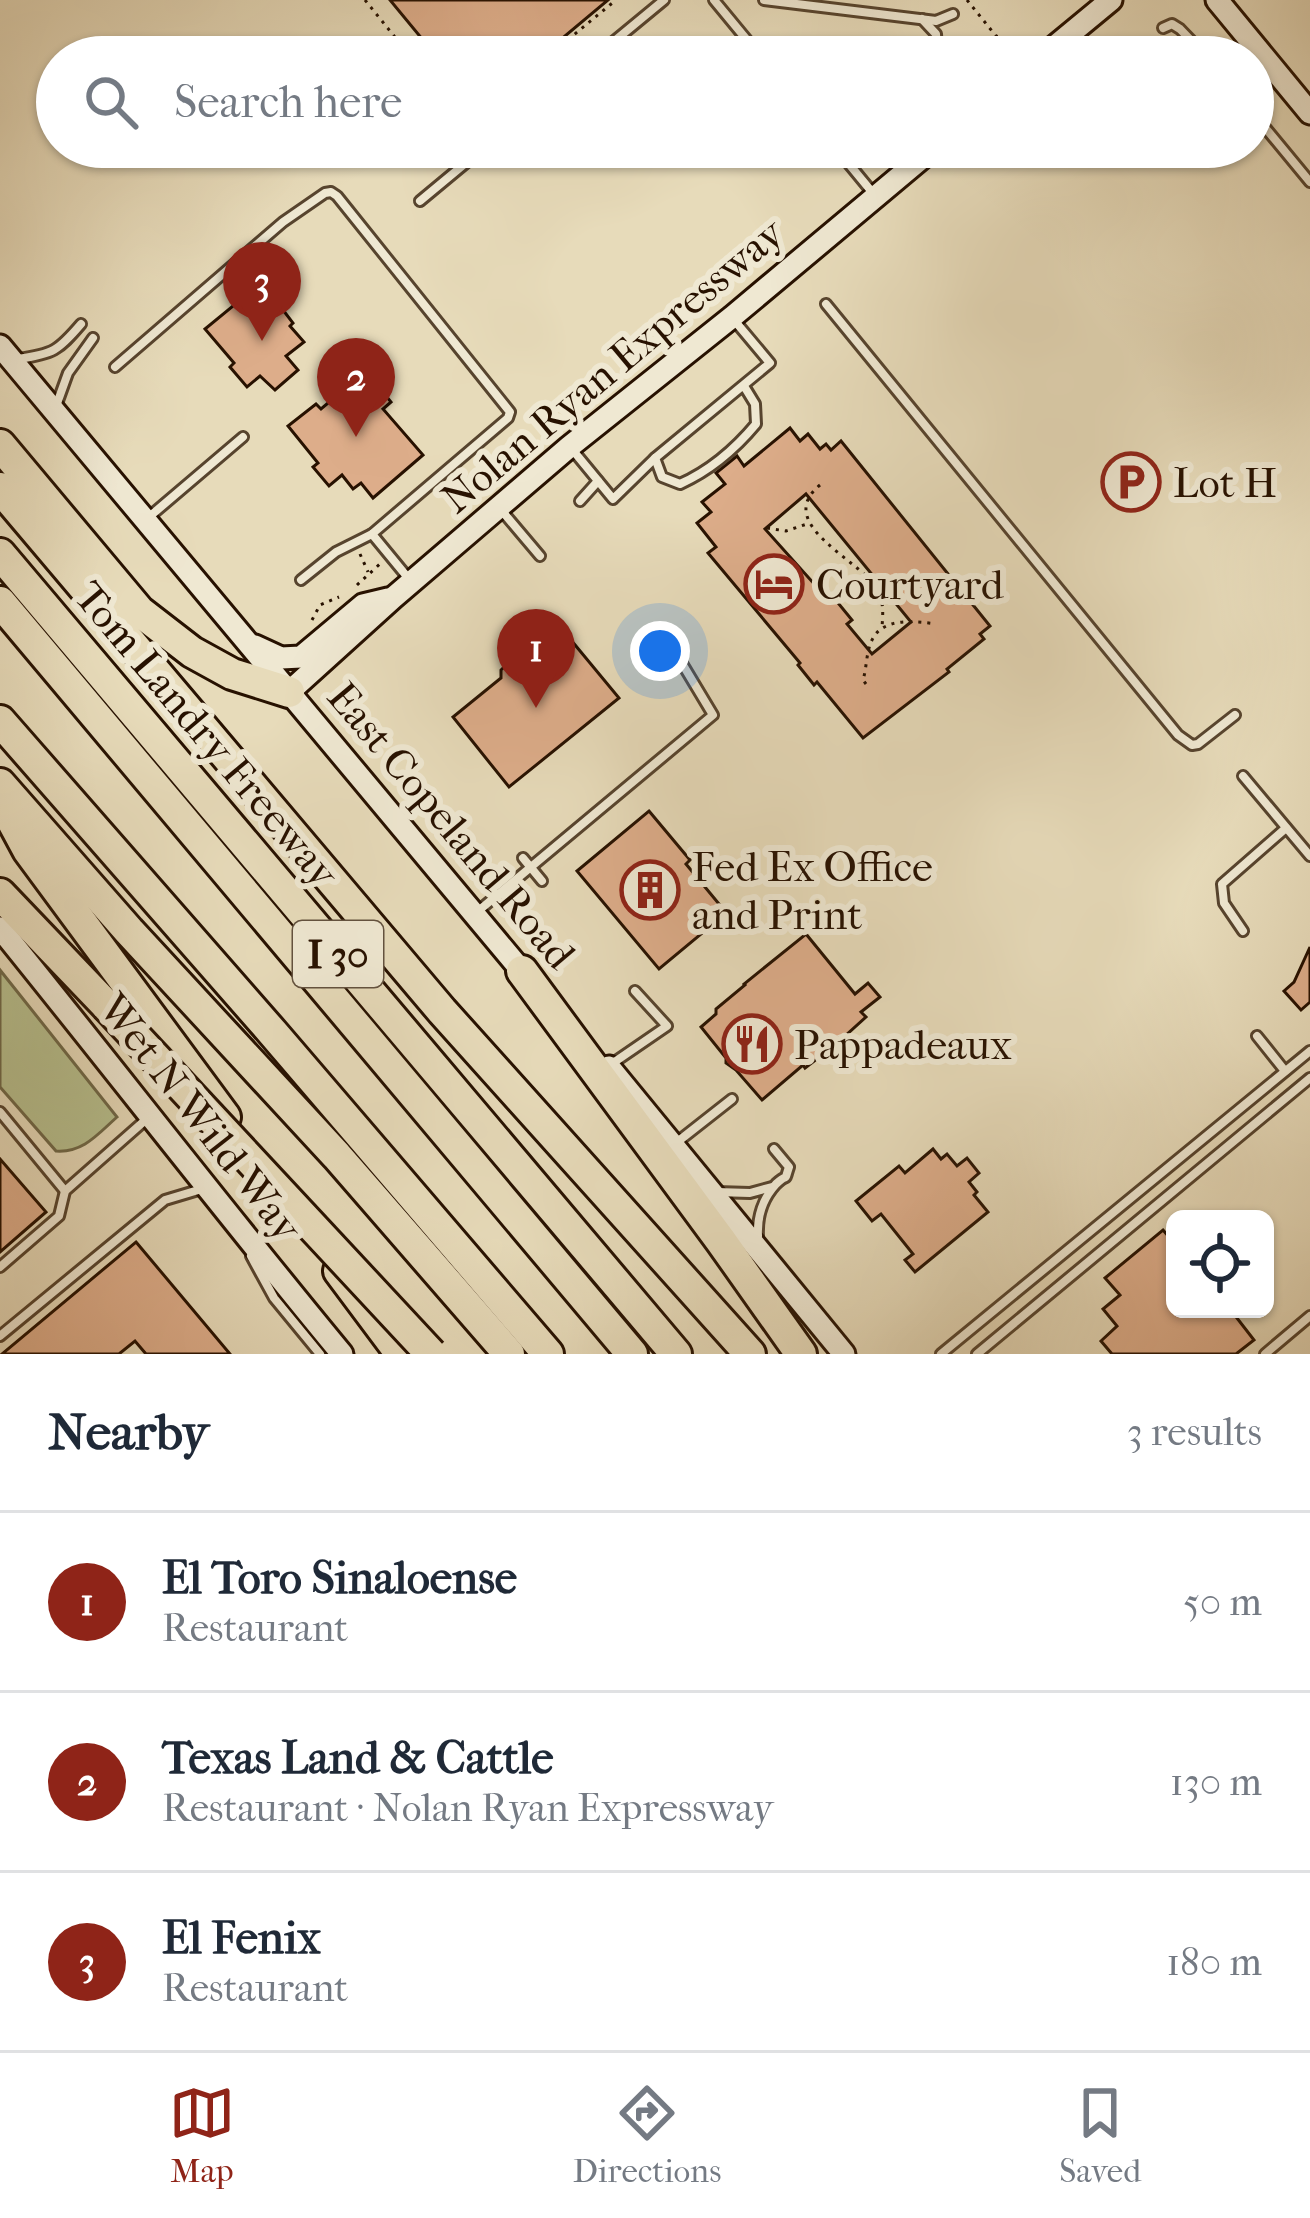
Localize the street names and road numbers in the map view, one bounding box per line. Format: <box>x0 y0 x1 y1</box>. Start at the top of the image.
street label: Nolan Ryan Expressway <box>432 208 795 524</box>
street label: Tom Landry Freeway <box>64 572 349 899</box>
street label: East Copeland Road <box>317 673 585 980</box>
road number: I 30 <box>293 921 383 987</box>
street label: Wet N Wild Way <box>87 984 313 1253</box>

